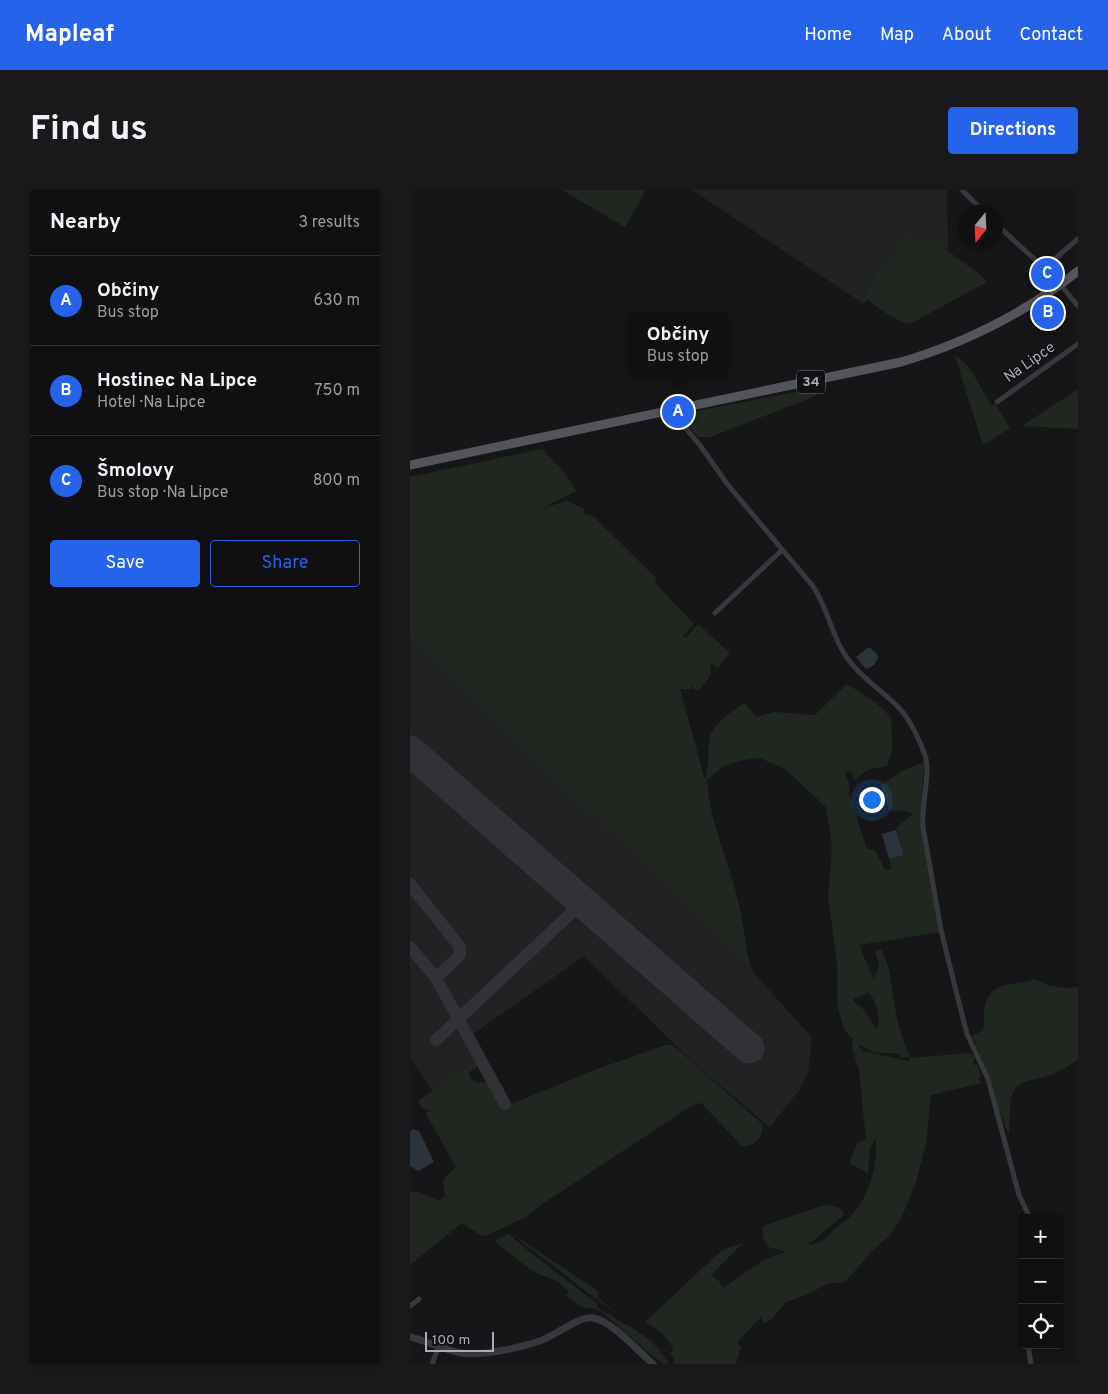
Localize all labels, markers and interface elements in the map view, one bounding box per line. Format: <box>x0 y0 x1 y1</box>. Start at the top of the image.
text: Mapleaf <box>25 20 114 50</box>
text: Home <box>804 24 852 47</box>
text: Map <box>880 24 914 47</box>
text: About <box>942 24 991 47</box>
text: Contact <box>1019 24 1083 47</box>
button: Directions <box>948 107 1078 154</box>
text: Find us <box>30 108 148 152</box>
north arrow <box>958 205 1003 250</box>
text: Nearby <box>50 209 121 236</box>
text: 3 results <box>298 213 360 233</box>
pin: C <box>1031 255 1063 293</box>
text: Občiny <box>97 279 159 303</box>
text: A <box>60 291 72 311</box>
text: 630 m <box>313 291 360 311</box>
pin: B <box>1032 294 1064 332</box>
text: Bus stop <box>97 303 159 323</box>
popup <box>628 312 728 377</box>
text: Občiny <box>647 323 709 347</box>
street label: Na Lipce <box>1001 339 1059 387</box>
text: Bus stop <box>647 347 709 367</box>
text: Hostinec Na Lipce <box>97 369 257 393</box>
road number: 34 <box>797 370 825 393</box>
text: B <box>60 381 72 401</box>
text: 750 m <box>314 381 360 401</box>
text: Hotel · Na Lipce <box>97 393 205 413</box>
pin: A <box>662 393 694 431</box>
text: Šmolovy <box>97 459 174 483</box>
text: C <box>61 471 71 491</box>
text: 800 m <box>313 471 360 491</box>
text: Bus stop · Na Lipce <box>97 483 228 503</box>
button: Save <box>50 540 200 587</box>
button: Share <box>210 540 360 587</box>
your location <box>859 787 885 813</box>
map controls <box>1018 1214 1063 1349</box>
button: + <box>1018 1214 1063 1259</box>
button: − <box>1018 1259 1063 1304</box>
button: locate <box>1018 1304 1063 1349</box>
scale bar <box>425 1329 494 1352</box>
text: 100 m <box>432 1332 470 1349</box>

